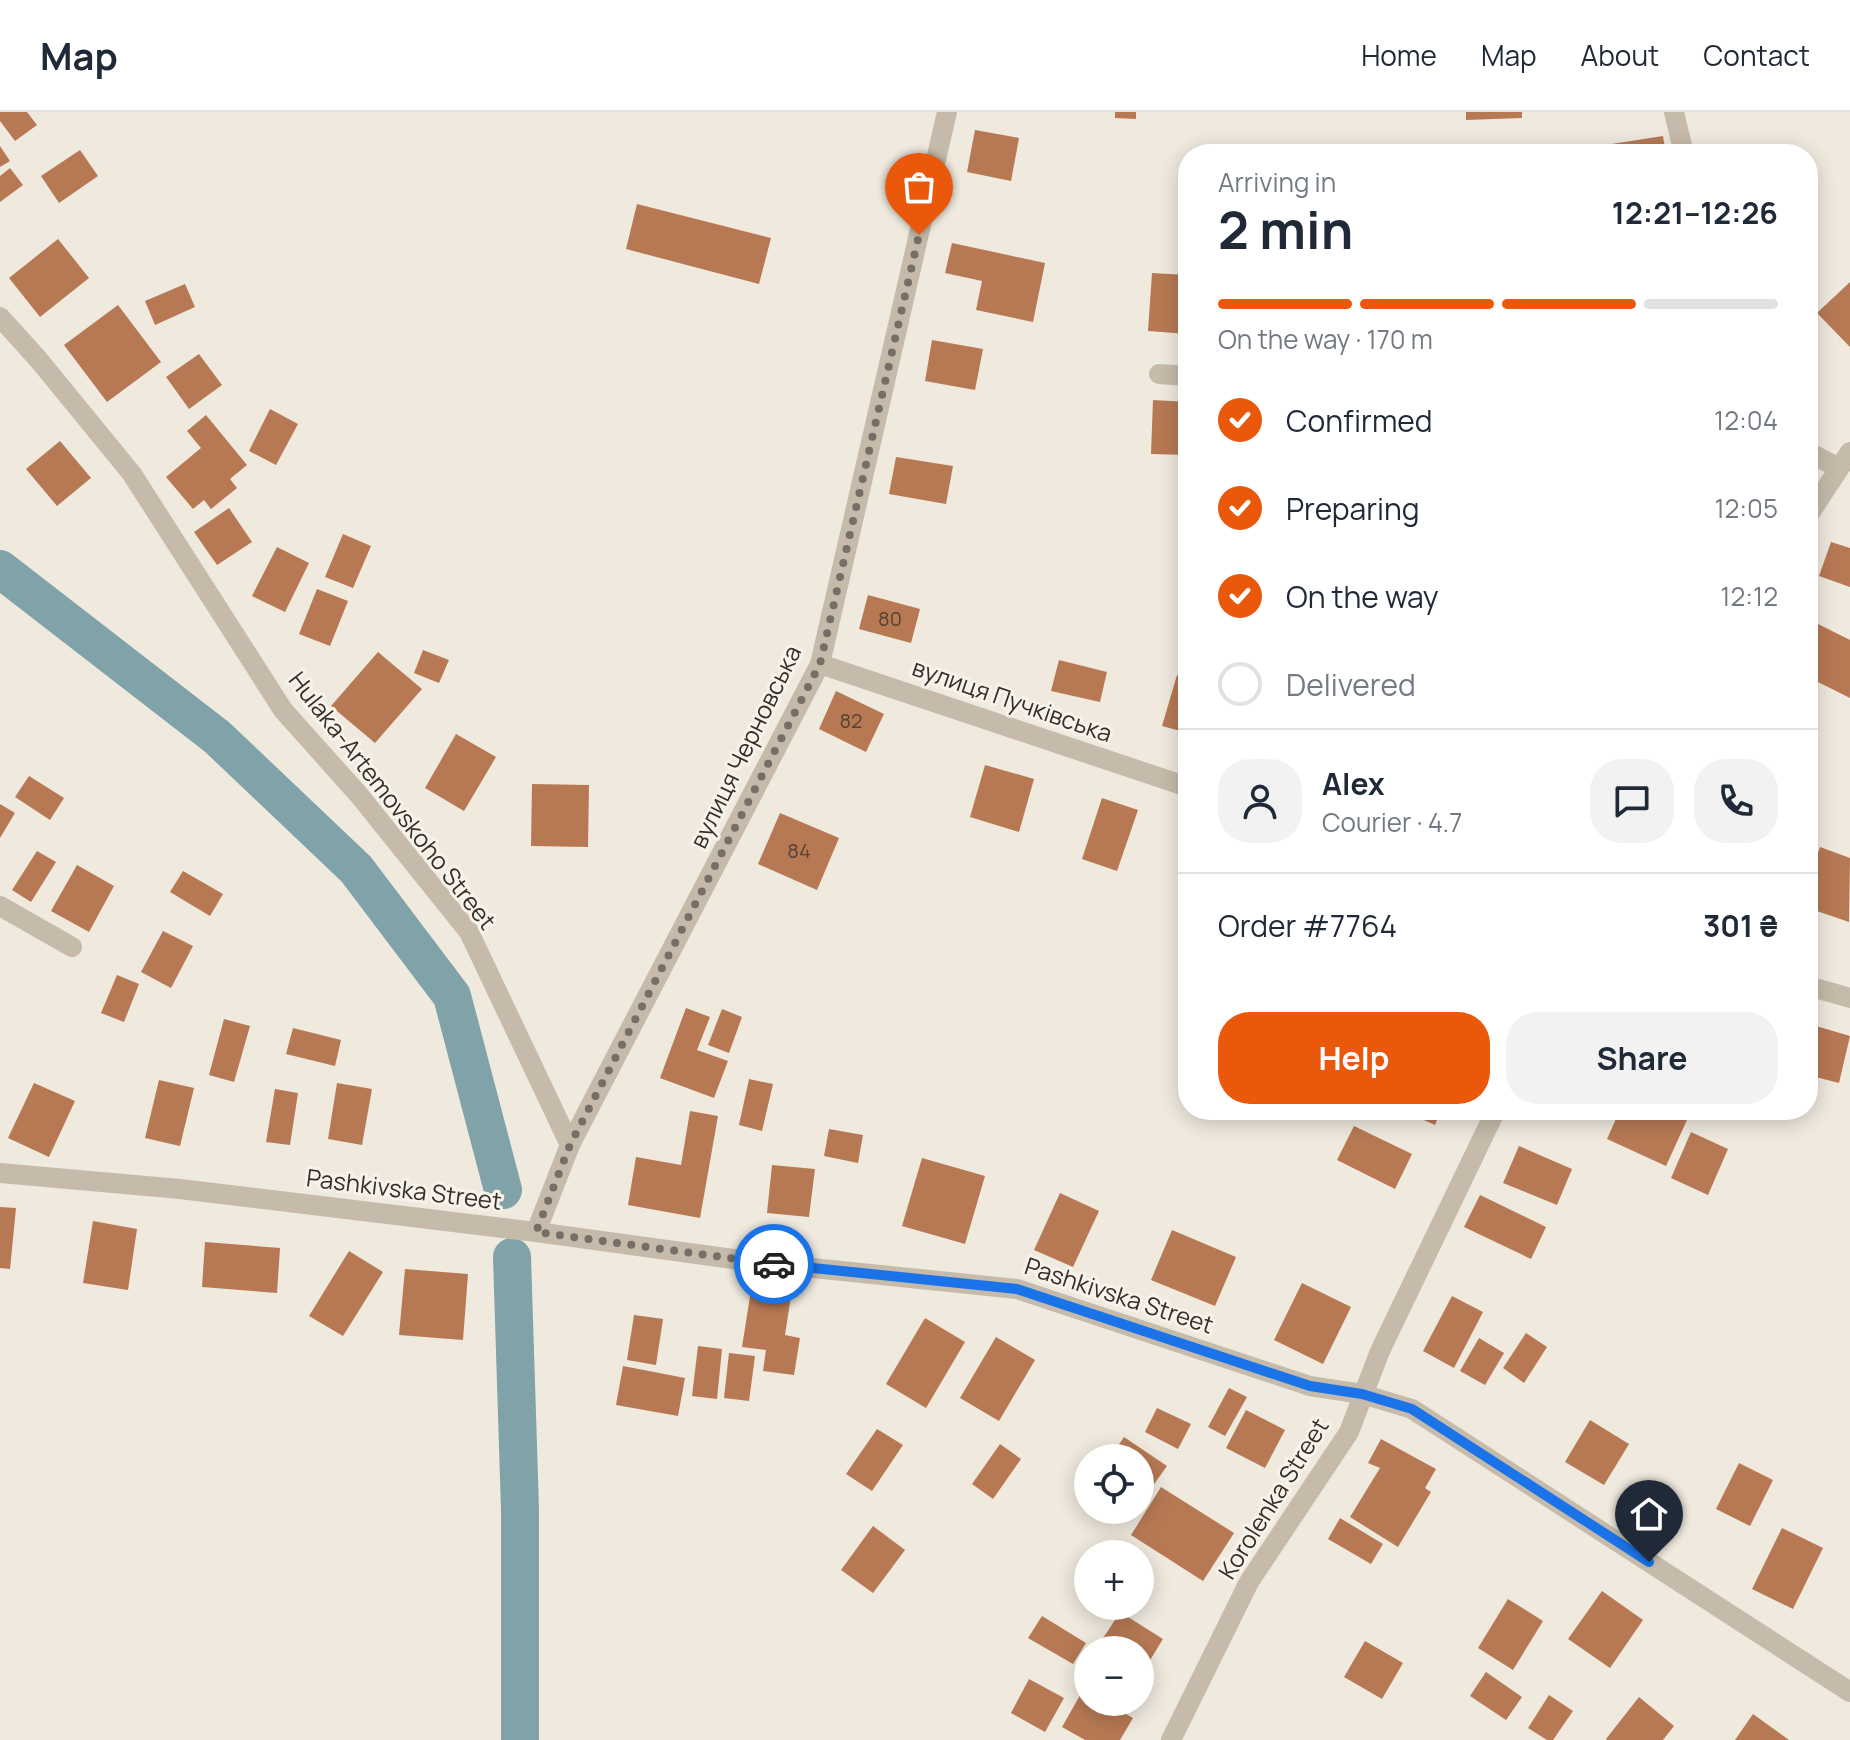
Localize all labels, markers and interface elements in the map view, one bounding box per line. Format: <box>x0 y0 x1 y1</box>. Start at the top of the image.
text: Map <box>40 29 118 81</box>
text: Home <box>1361 36 1437 74</box>
text: Map <box>1481 36 1537 74</box>
text: About <box>1581 36 1659 74</box>
text: Contact <box>1703 36 1810 74</box>
pin <box>885 153 953 235</box>
text: Arriving in <box>1218 164 1336 200</box>
icon: bag <box>897 165 941 209</box>
text: 12:21–12:26 <box>1612 192 1778 233</box>
text: 2 min <box>1218 194 1353 265</box>
text: On the way · 170 m <box>1218 321 1433 357</box>
icon: check <box>1218 398 1262 442</box>
text: Confirmed <box>1286 400 1433 441</box>
text: 12:04 <box>1714 402 1778 438</box>
icon: check <box>1218 486 1262 530</box>
text: Preparing <box>1286 488 1420 529</box>
text: 12:05 <box>1714 490 1778 526</box>
icon: check <box>1218 574 1262 618</box>
text: On the way <box>1286 576 1439 617</box>
text: 12:12 <box>1720 578 1778 614</box>
house number: 80 <box>878 605 902 632</box>
street label: вулиця Черновська <box>681 639 808 853</box>
street label: вулиця Пучківська <box>908 650 1117 749</box>
street label: Hulaka-Artemovskoho Street <box>282 664 504 936</box>
text: Delivered <box>1286 664 1416 705</box>
house number: 82 <box>839 707 863 734</box>
button: person <box>1218 759 1302 843</box>
button: chat <box>1590 759 1674 843</box>
button: phone <box>1694 759 1778 843</box>
text: Alex <box>1322 763 1385 804</box>
text: Courier · 4.7 <box>1322 804 1462 840</box>
house number: 84 <box>787 837 811 864</box>
text: Order #7764 <box>1218 905 1397 946</box>
text: 301 ₴ <box>1703 905 1778 946</box>
button: Help <box>1218 1012 1490 1104</box>
button: Share <box>1506 1012 1778 1104</box>
street label: Pashkivska Street <box>305 1160 504 1217</box>
courier <box>734 1224 814 1304</box>
icon: car <box>752 1242 796 1286</box>
street label: Pashkivska Street <box>1021 1249 1218 1341</box>
street label: Korolenka Street <box>1210 1411 1336 1585</box>
map controls <box>1074 1444 1154 1716</box>
button: locate <box>1074 1444 1154 1524</box>
pin <box>1615 1480 1683 1562</box>
icon: home <box>1627 1492 1671 1536</box>
button: + <box>1074 1540 1154 1620</box>
button: − <box>1074 1636 1154 1716</box>

